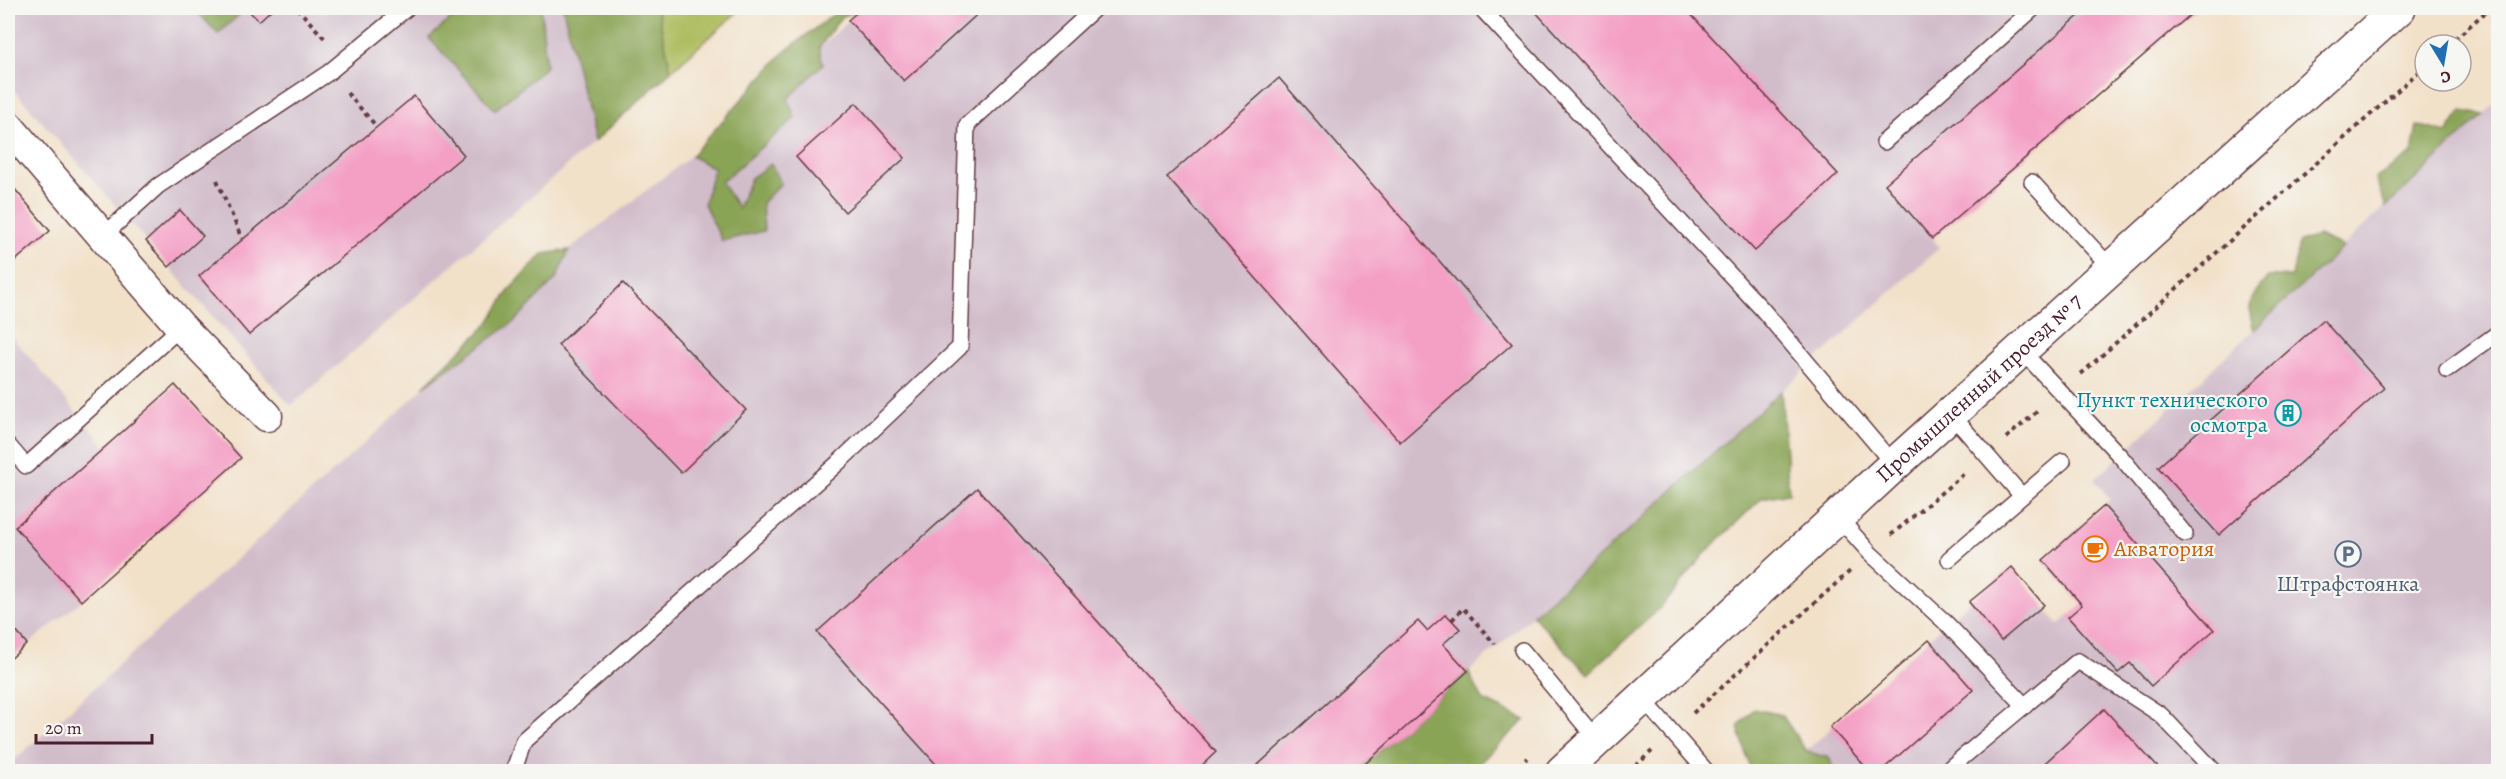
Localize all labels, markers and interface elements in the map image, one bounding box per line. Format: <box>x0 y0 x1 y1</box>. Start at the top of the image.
north arrow <box>2413 33 2473 93</box>
text: С <box>2439 65 2453 89</box>
street label: Промышленный проезд № 7 <box>1869 286 2089 489</box>
place label: Пункт технического осмотра <box>2076 385 2269 440</box>
building icon: Пункт технического осмотра <box>2273 398 2303 428</box>
cafe icon: Акватория <box>2080 534 2110 564</box>
place label: Акватория <box>2113 534 2214 564</box>
parking icon: Штрафстоянка <box>2333 539 2363 569</box>
place label: Штрафстоянка <box>2277 569 2420 599</box>
scale bar <box>36 707 152 745</box>
text: 20 m <box>45 716 82 740</box>

